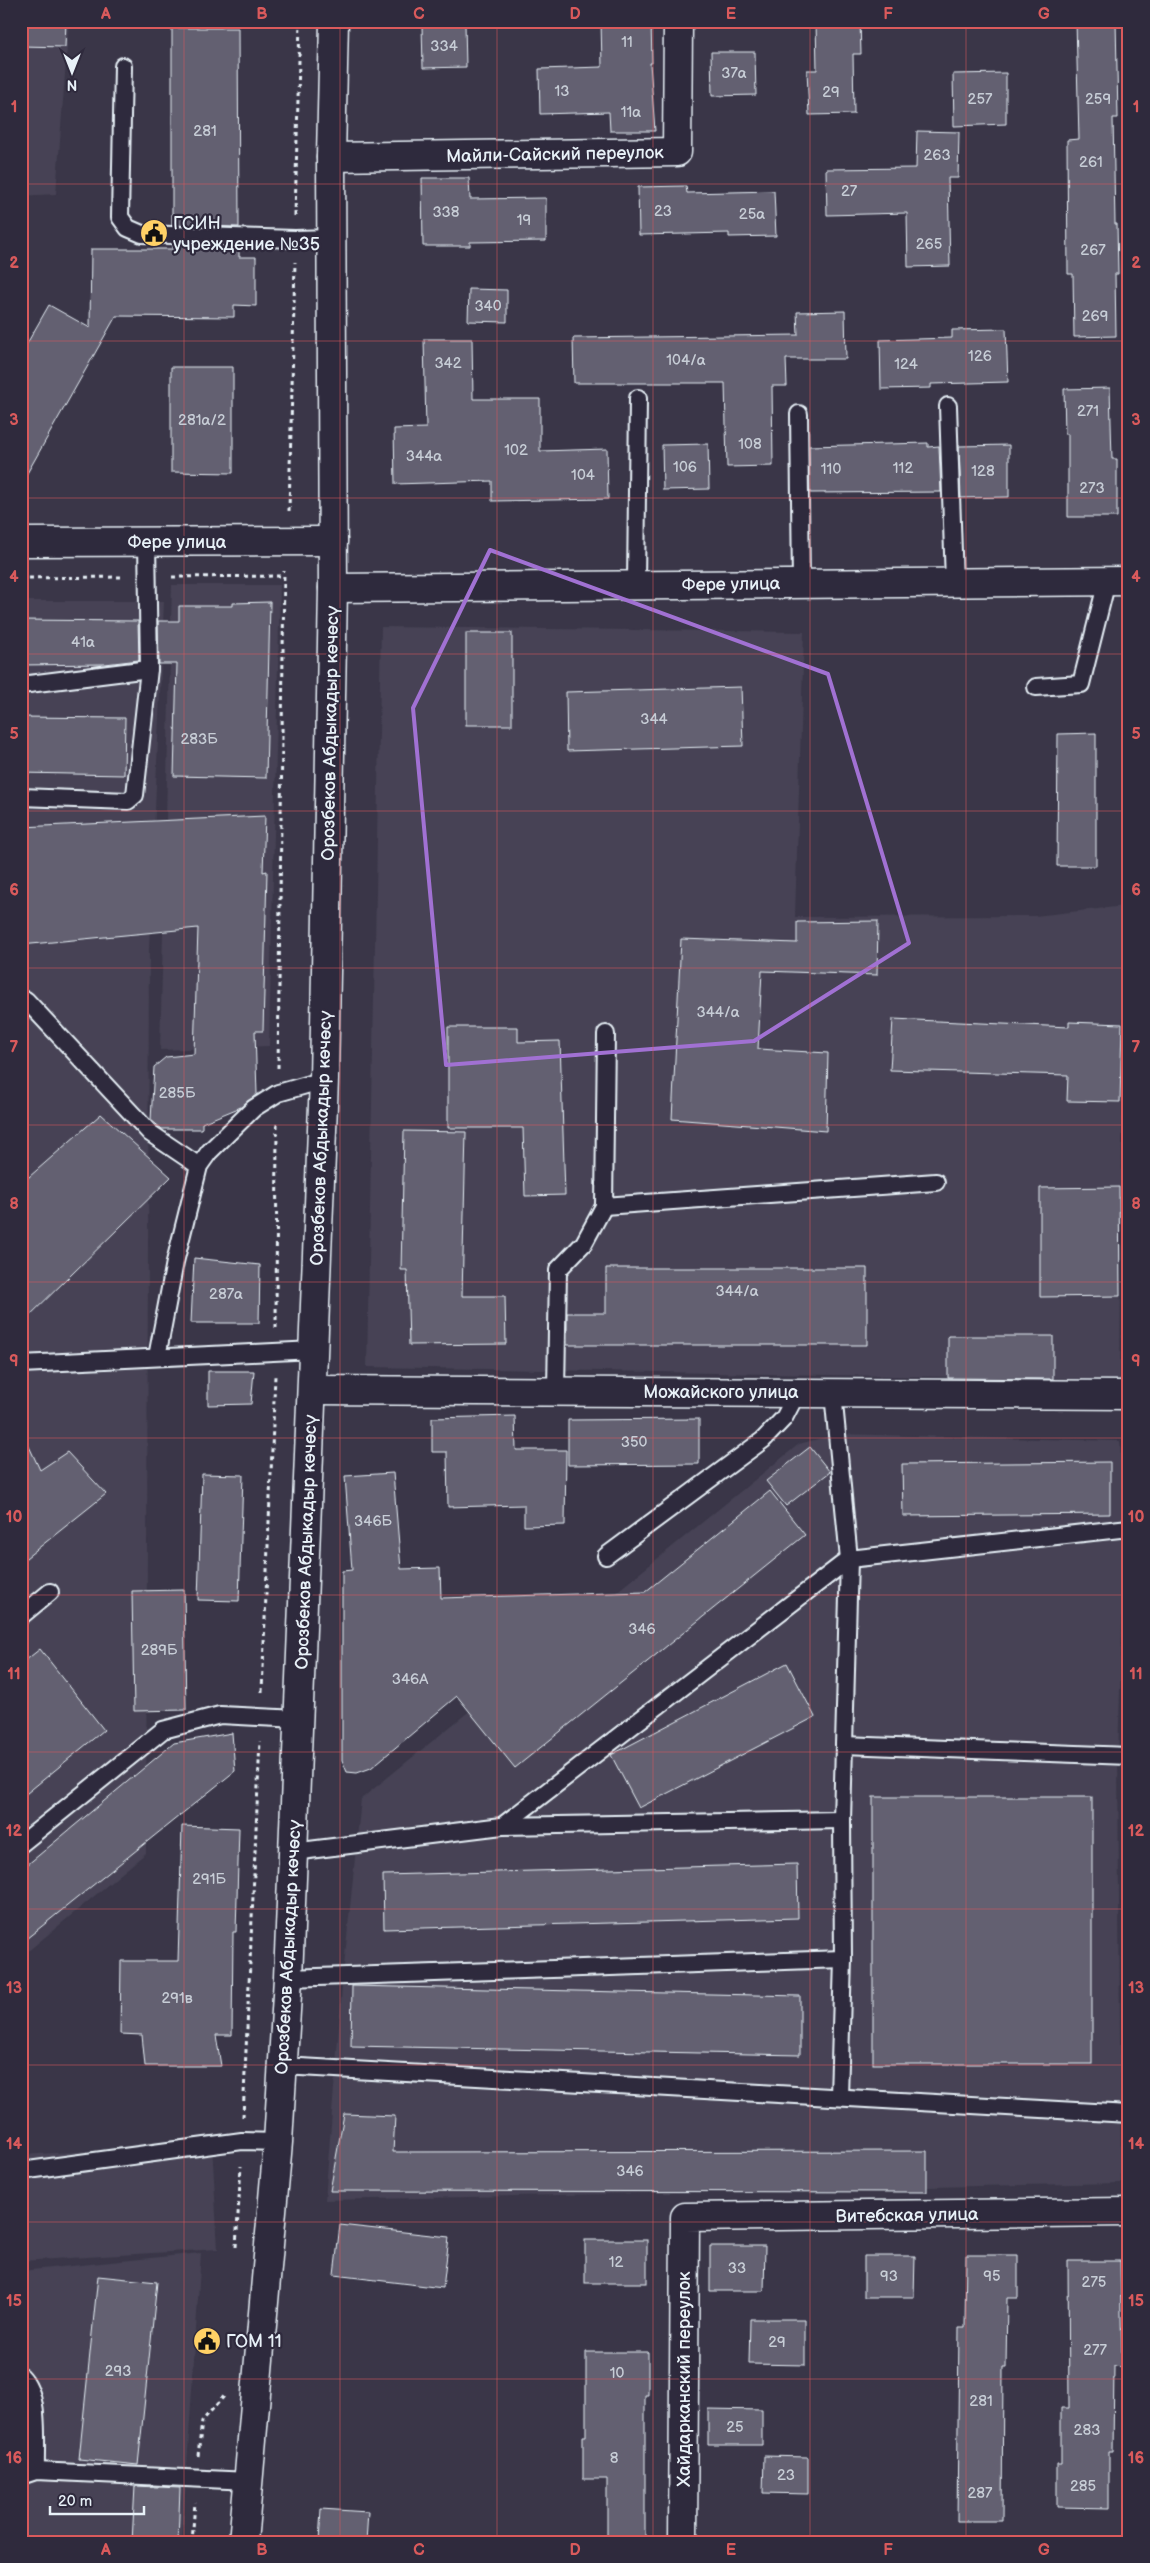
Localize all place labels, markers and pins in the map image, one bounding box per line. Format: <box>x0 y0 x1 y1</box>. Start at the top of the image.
place label: ГСИН учреждение №35 <box>173 213 320 255</box>
public building icon: ГСИН учреждение №35 <box>139 218 169 248</box>
public building icon: ГОМ 11 <box>192 2326 222 2356</box>
place label: ГОМ 11 <box>226 2331 282 2352</box>

